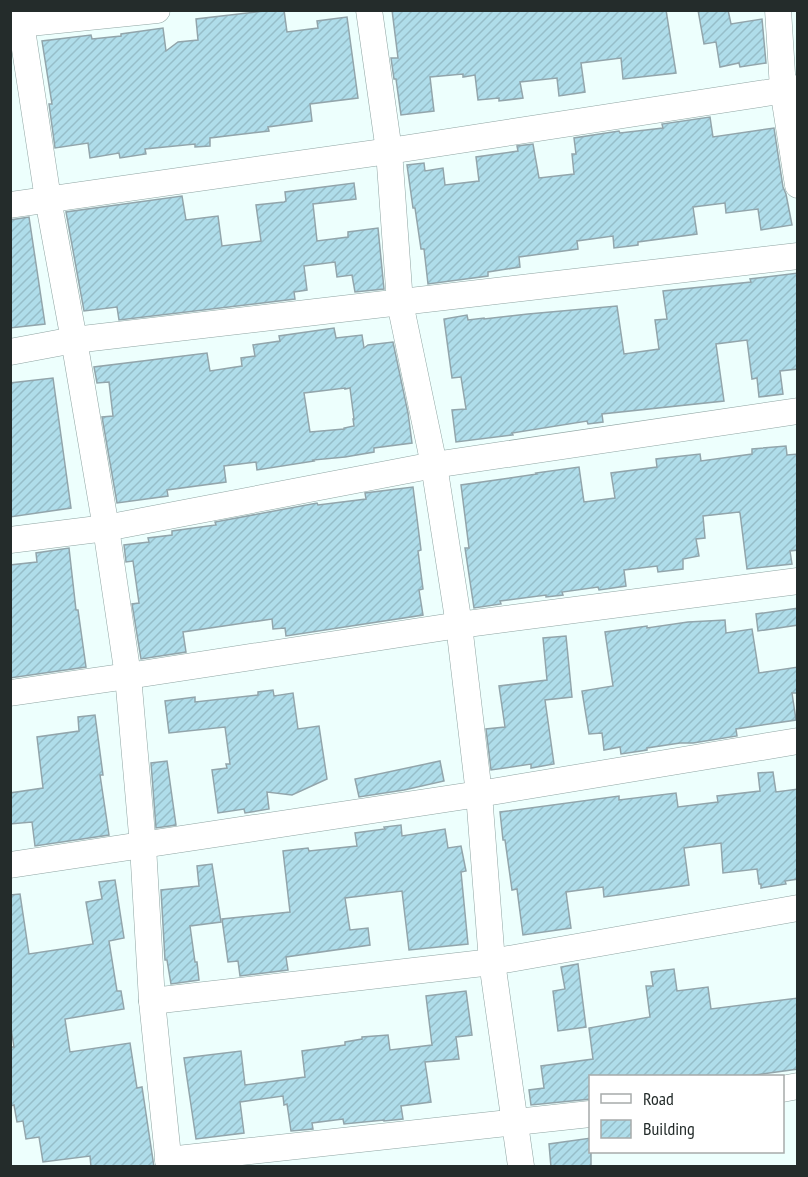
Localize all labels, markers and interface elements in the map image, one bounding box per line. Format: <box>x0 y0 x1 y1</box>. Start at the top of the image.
legend <box>589 1075 784 1153</box>
text: Road <box>643 1087 674 1110</box>
text: Building <box>643 1117 695 1140</box>

